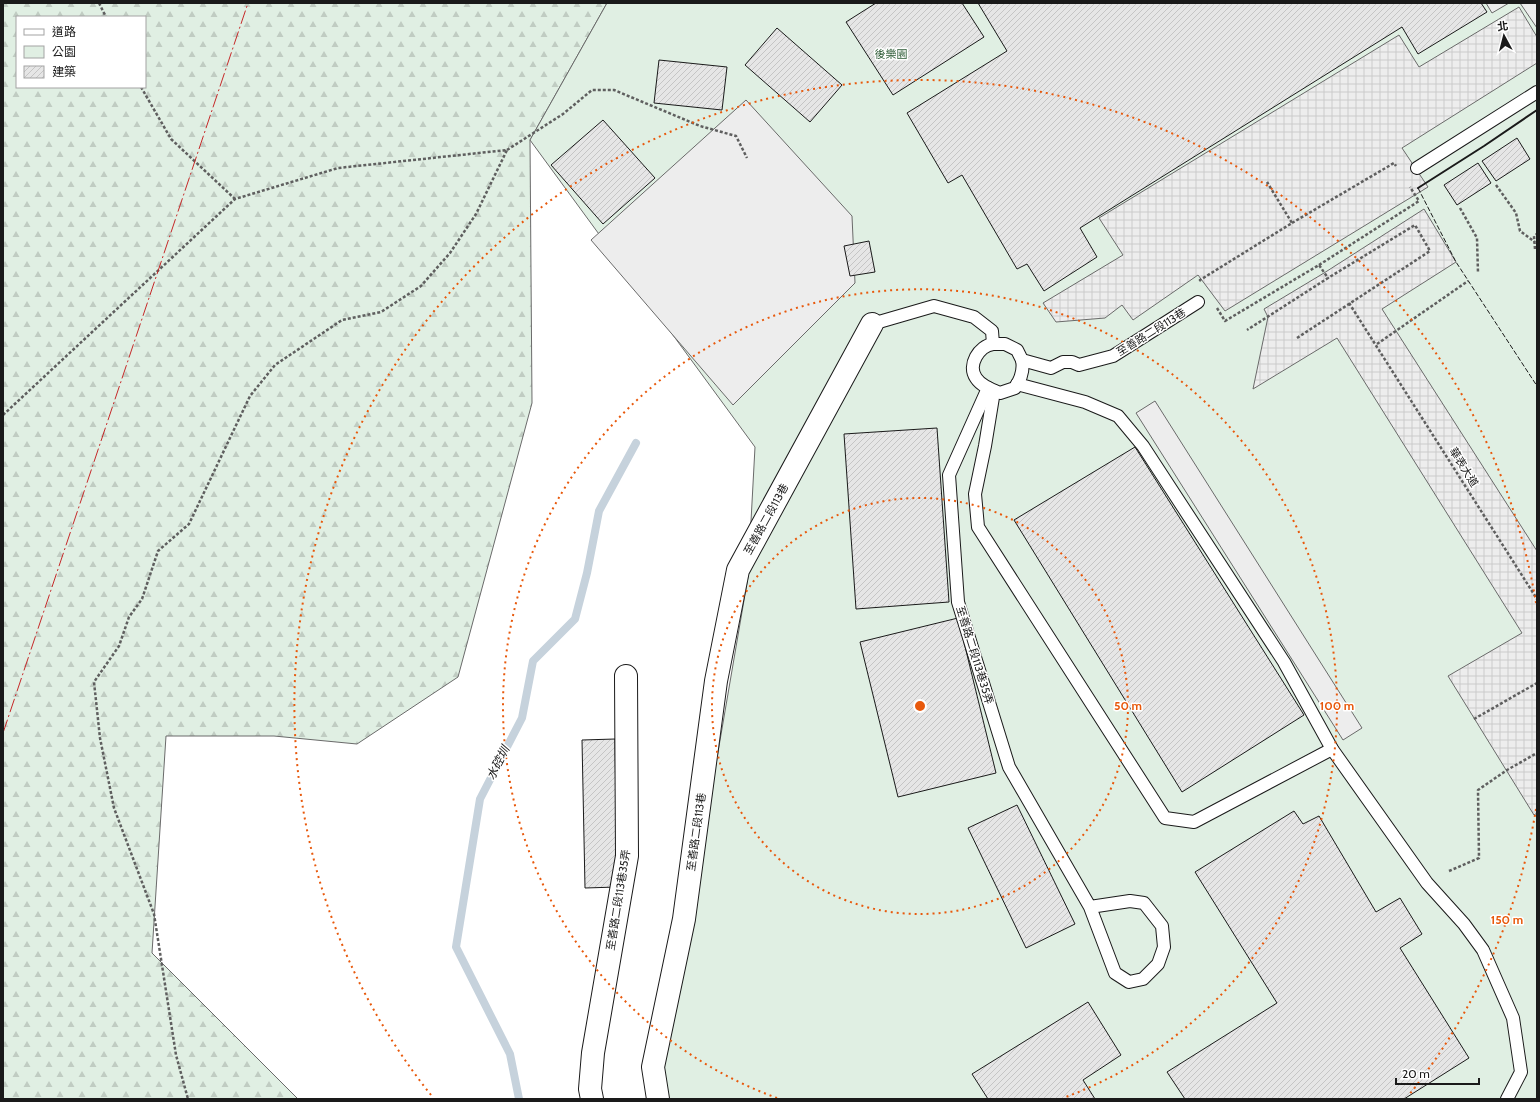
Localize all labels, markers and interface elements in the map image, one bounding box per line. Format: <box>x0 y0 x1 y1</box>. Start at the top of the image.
legend <box>16 16 146 88</box>
north arrow <box>1484 16 1524 56</box>
text: 北 <box>1496 18 1509 34</box>
text: 道路 <box>52 24 76 39</box>
text: 公園 <box>52 44 76 59</box>
park label: 後樂園 <box>875 47 908 61</box>
text: 建築 <box>52 64 76 79</box>
street label: 至善路二段113巷 <box>1114 305 1188 359</box>
street label: 華表大道 <box>1446 445 1482 489</box>
street label: 至善路二段113巷 <box>741 481 791 557</box>
street label: 至善路二段113巷35弄 <box>953 604 997 706</box>
text: 50 m <box>1114 698 1142 713</box>
text: 100 m <box>1320 698 1354 713</box>
centre of rings <box>913 699 927 713</box>
water label: 水硿圳 <box>483 742 513 782</box>
street label: 至善路二段113巷 <box>684 792 708 872</box>
street label: 至善路二段113巷35弄 <box>603 849 633 951</box>
text: 150 m <box>1491 912 1523 927</box>
scale bar <box>1396 1060 1479 1086</box>
text: 20 m <box>1402 1066 1430 1081</box>

